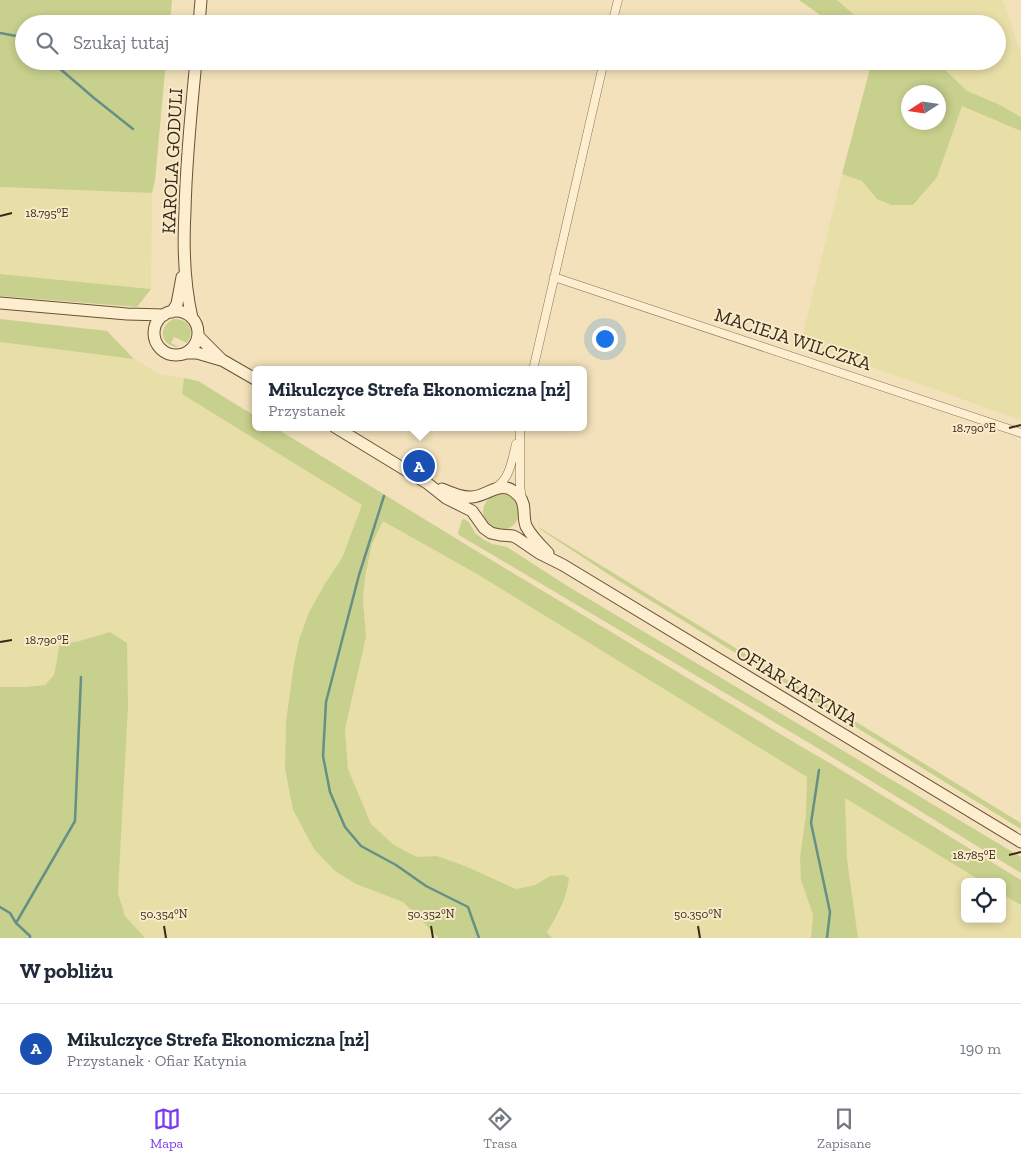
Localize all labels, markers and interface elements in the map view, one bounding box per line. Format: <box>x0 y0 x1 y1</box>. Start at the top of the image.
search box <box>15 15 1006 70</box>
icon: search <box>33 29 61 57</box>
text: Szukaj tutaj <box>73 31 169 54</box>
north arrow <box>901 85 946 130</box>
street label: KAROLA GODULI <box>157 87 187 235</box>
text: 18.795°E <box>26 206 68 220</box>
street label: MACIEJA WILCZKA <box>712 303 875 375</box>
your location <box>592 326 618 352</box>
popup <box>252 366 587 431</box>
text: Mikulczyce Strefa Ekonomiczna [nż] <box>268 378 571 401</box>
text: Przystanek <box>268 401 345 420</box>
text: 18.790°E <box>952 421 996 435</box>
pin: A <box>403 447 435 485</box>
text: 18.790°E <box>25 633 69 647</box>
street label: OFIAR KATYNIA <box>732 641 863 732</box>
text: 18.785°E <box>953 848 995 862</box>
map controls <box>961 878 1006 923</box>
button: locate <box>961 878 1006 923</box>
text: 50.354°N <box>140 907 188 921</box>
text: 50.352°N <box>407 907 455 921</box>
text: 50.350°N <box>674 907 722 921</box>
text: W pobliżu <box>20 958 113 983</box>
text: Mikulczyce Strefa Ekonomiczna [nż] <box>67 1028 369 1051</box>
text: A <box>31 1039 42 1058</box>
text: 190 m <box>960 1039 1001 1058</box>
text: Przystanek · Ofiar Katynia <box>67 1051 247 1070</box>
tab: Mapa <box>150 1105 183 1152</box>
tab: Trasa <box>483 1105 517 1152</box>
tab: Zapisane <box>817 1105 871 1152</box>

